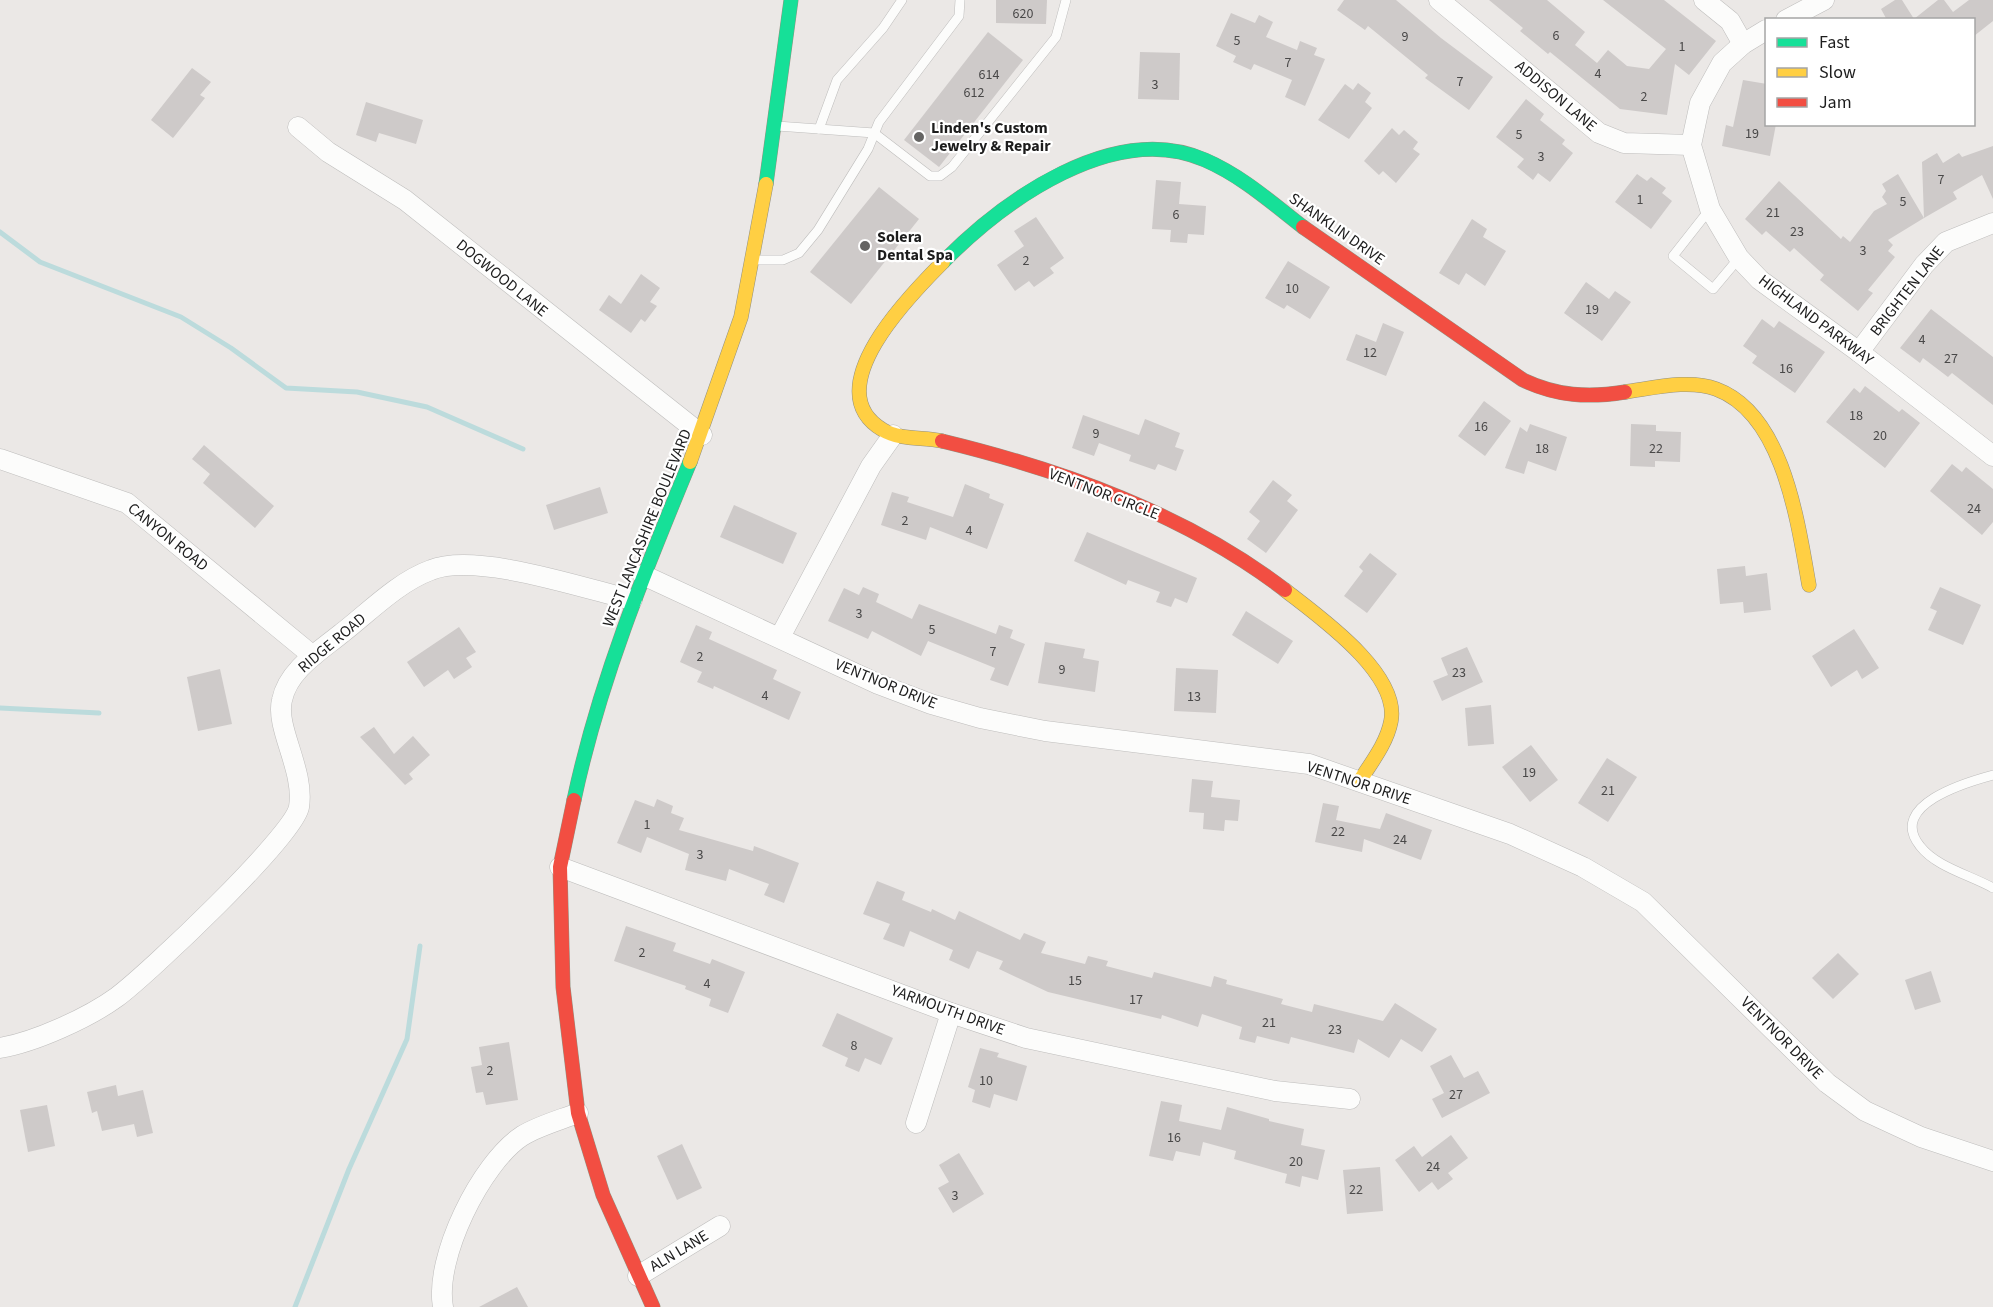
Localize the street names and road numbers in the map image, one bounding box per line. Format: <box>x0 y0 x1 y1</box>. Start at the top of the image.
street label: ADDISON LANE <box>1510 55 1602 137</box>
street label: SHANKLIN DRIVE <box>1285 188 1389 270</box>
street label: DOGWOOD LANE <box>451 234 553 322</box>
street label: BRIGHTEN LANE <box>1865 241 1949 341</box>
street label: HIGHLAND PARKWAY <box>1754 269 1878 371</box>
street label: WEST LANCASHIRE BOULEVARD <box>597 426 697 630</box>
street label: VENTNOR CIRCLE <box>1046 463 1162 525</box>
street label: CANYON ROAD <box>123 498 213 576</box>
street label: RIDGE ROAD <box>293 608 371 678</box>
street label: VENTNOR DRIVE <box>831 653 941 715</box>
street label: VENTNOR DRIVE <box>1304 756 1414 810</box>
street label: YARMOUTH DRIVE <box>887 979 1008 1041</box>
street label: VENTNOR DRIVE <box>1736 992 1828 1084</box>
street label: ALN LANE <box>645 1225 713 1277</box>

